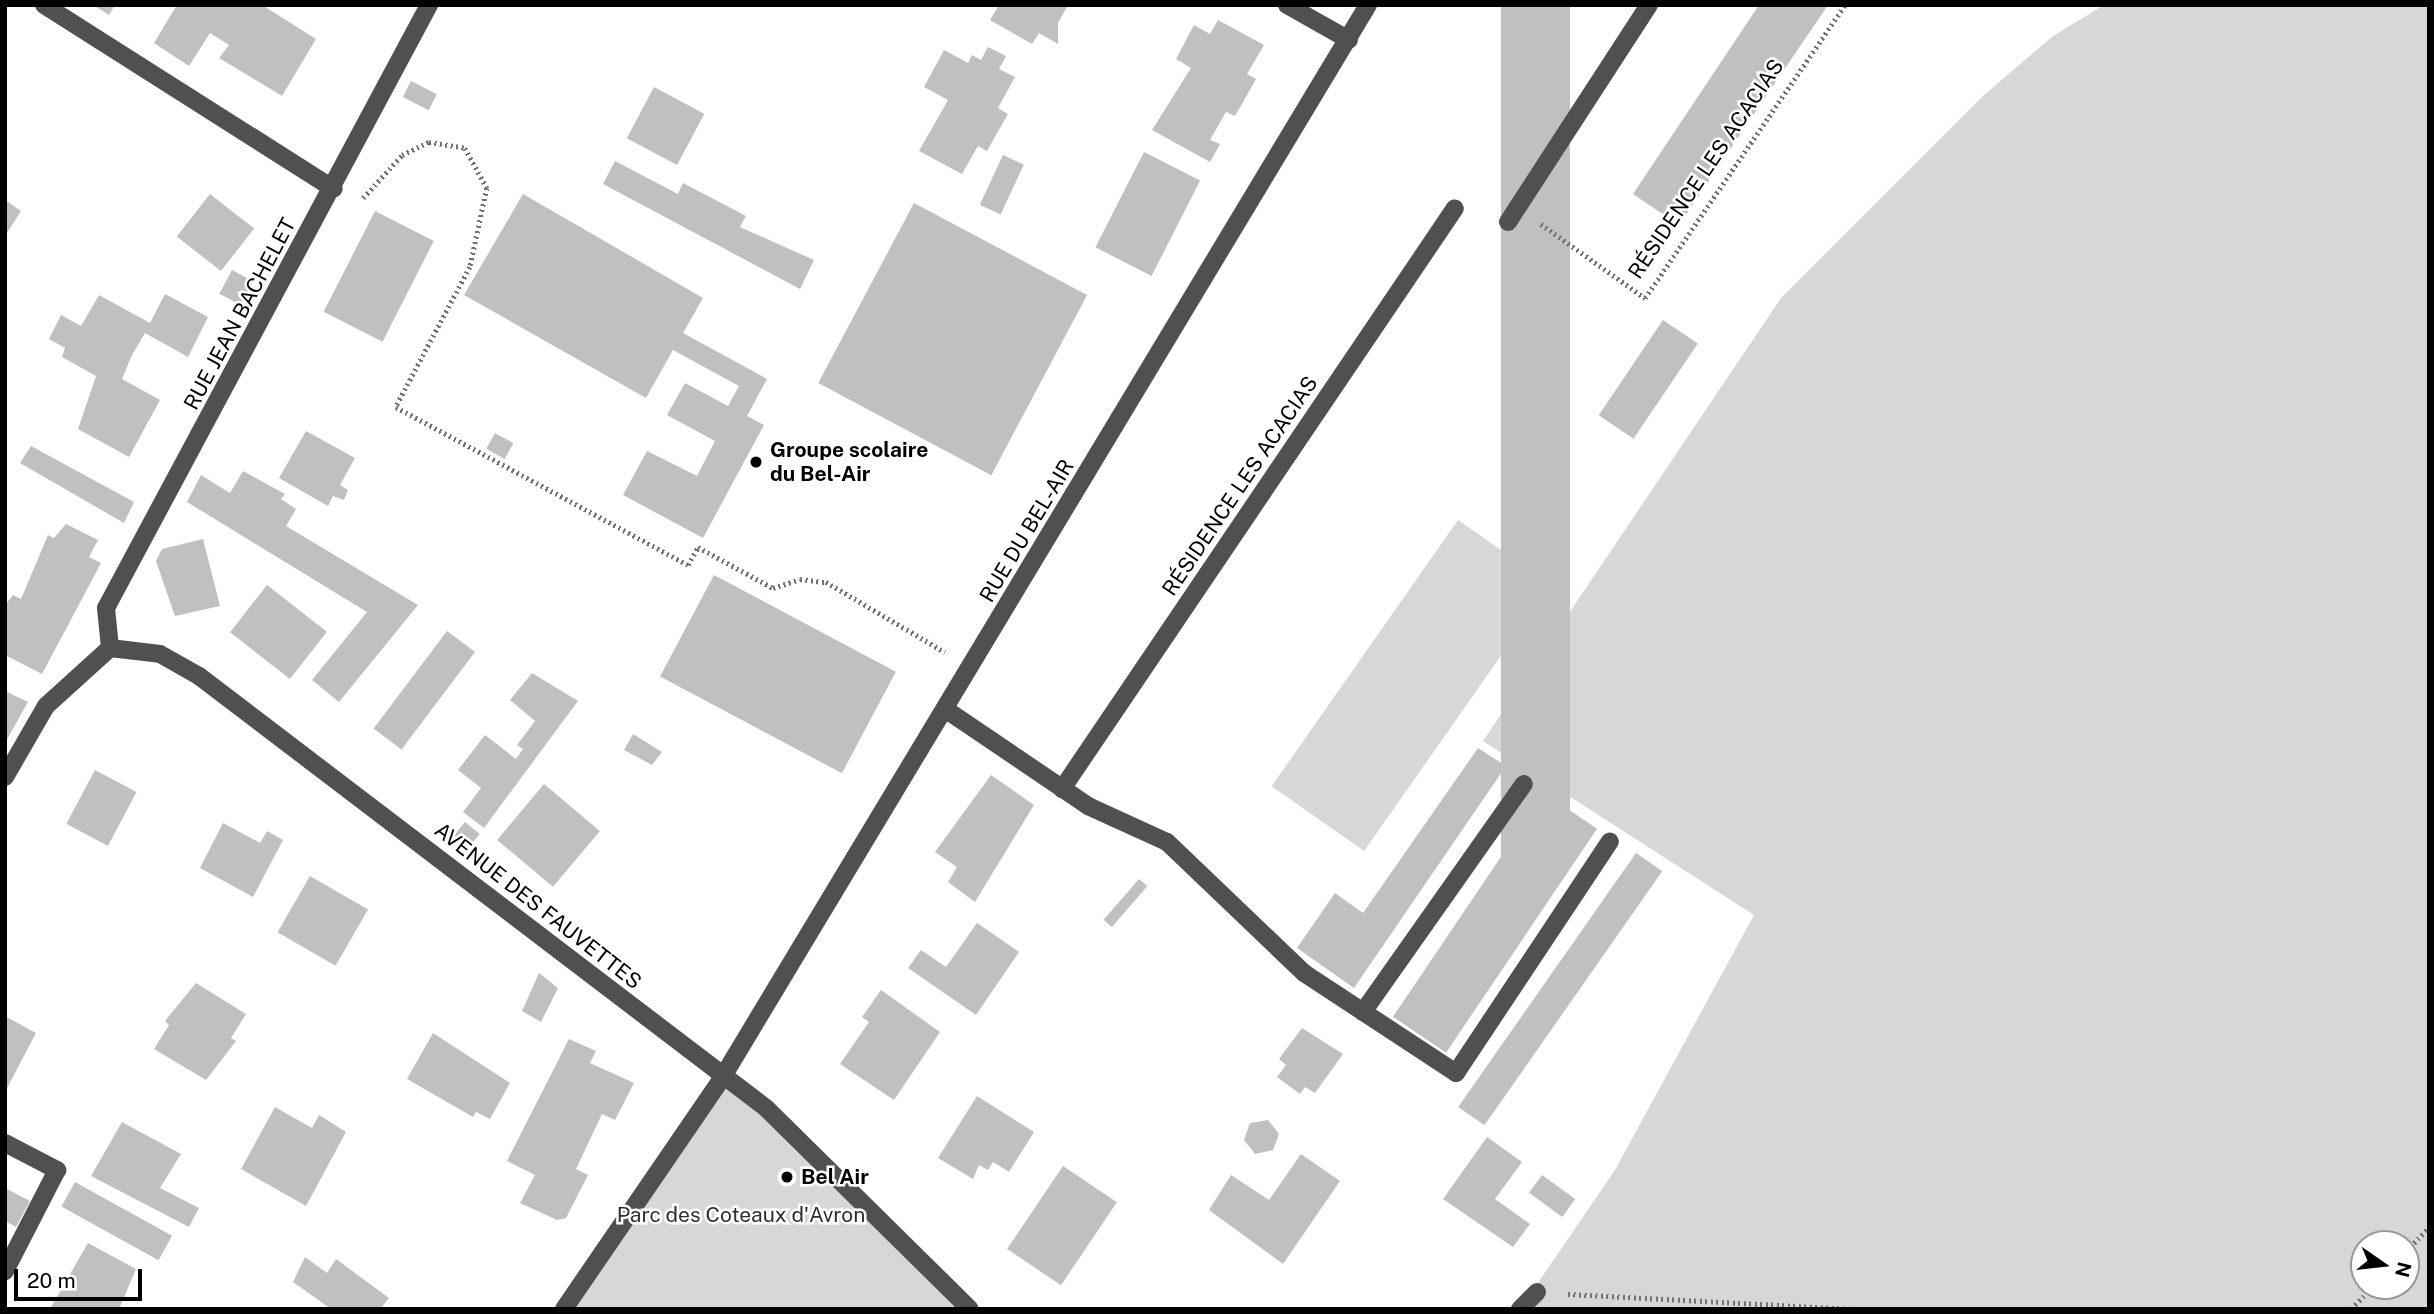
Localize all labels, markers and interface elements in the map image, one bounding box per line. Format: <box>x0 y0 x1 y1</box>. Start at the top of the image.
street label: RÉSIDENCE LES ACACIAS <box>1623 54 1789 284</box>
street label: RUE JEAN BACHELET <box>179 214 301 414</box>
street label: RÉSIDENCE LES ACACIAS <box>1157 371 1323 601</box>
place label: Groupe scolaire du Bel-Air <box>770 437 928 487</box>
marker: Groupe scolaire du Bel-Air <box>748 454 764 470</box>
street label: RUE DU BEL-AIR <box>975 455 1079 607</box>
street label: AVENUE DES FAUVETTES <box>430 817 646 995</box>
place label: Bel Air <box>801 1164 869 1190</box>
marker: Bel Air <box>779 1169 795 1185</box>
park label: Parc des Coteaux d'Avron <box>616 1202 866 1228</box>
north arrow <box>2350 1230 2420 1300</box>
scale bar <box>18 1254 145 1298</box>
text: N <box>2391 1260 2416 1279</box>
text: 20 m <box>27 1268 76 1293</box>

